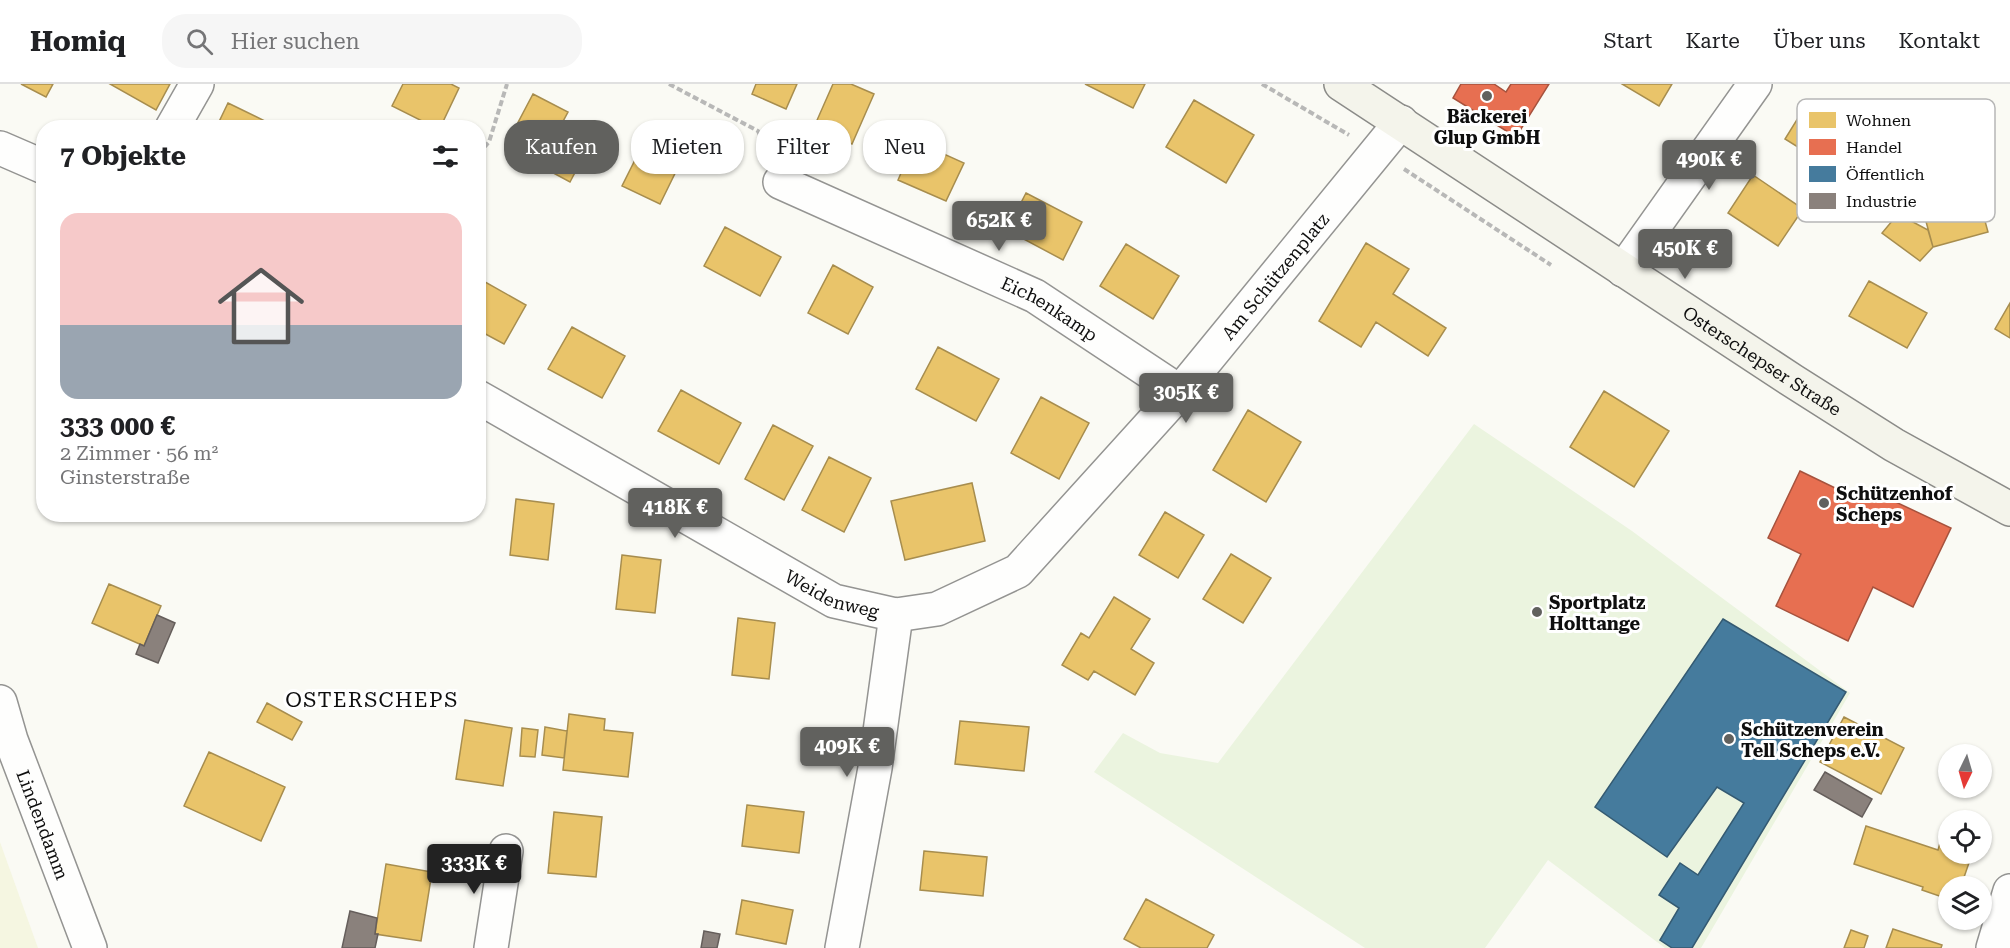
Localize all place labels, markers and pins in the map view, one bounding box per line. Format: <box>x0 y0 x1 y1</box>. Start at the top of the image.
marker: Bäckerei Glup GmbH <box>1480 89 1494 103</box>
place label: Bäckerei Glup GmbH <box>1434 106 1540 148</box>
pin: 490K € <box>1660 140 1758 191</box>
pin: 652K € <box>950 201 1048 252</box>
pin: 450K € <box>1636 229 1734 280</box>
pin: 305K € <box>1137 373 1235 424</box>
place label: Schützenhof Scheps <box>1836 483 1954 525</box>
pin: 418K € <box>626 488 724 539</box>
marker: Schützenhof Scheps <box>1817 496 1831 510</box>
place label: Sportplatz Holttange <box>1549 592 1645 634</box>
marker: Sportplatz Holttange <box>1530 605 1544 619</box>
place label: Schützenverein Tell Scheps e.V. <box>1741 719 1884 761</box>
pin: 409K € <box>798 727 896 778</box>
marker: Schützenverein Tell Scheps e.V. <box>1722 732 1736 746</box>
pin: 333K € <box>425 844 523 895</box>

